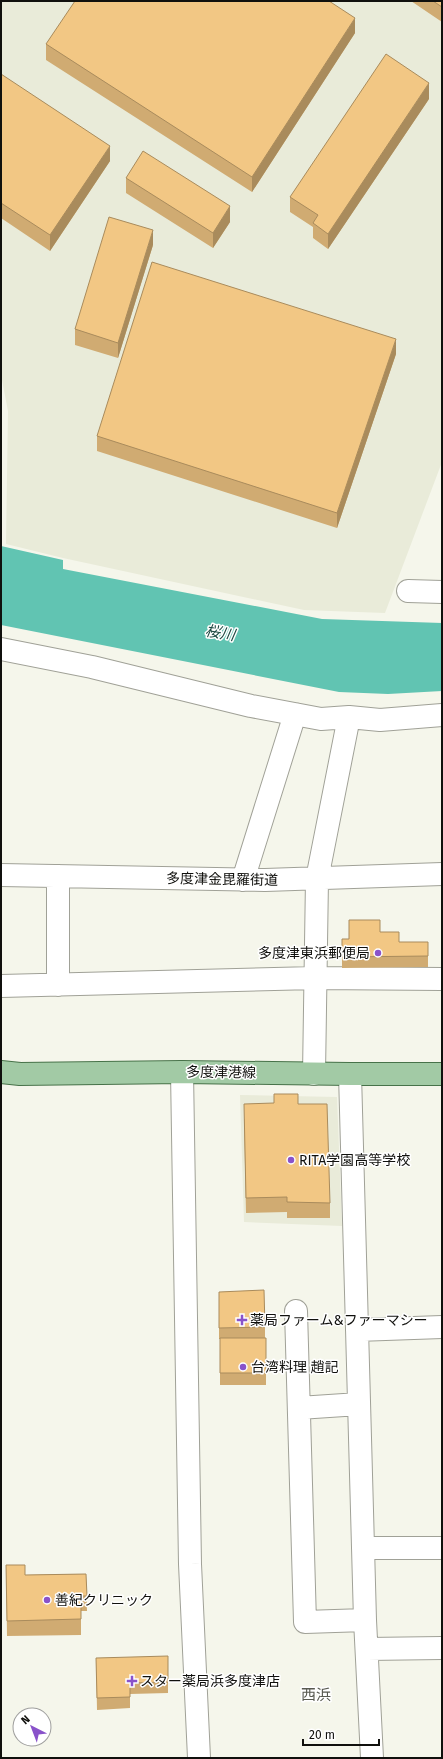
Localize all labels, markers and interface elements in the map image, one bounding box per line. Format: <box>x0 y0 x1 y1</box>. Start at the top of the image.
water label: 桜川 <box>204 622 238 645</box>
street label: 多度津金毘羅街道 <box>166 870 278 889</box>
place label: 多度津東浜郵便局 <box>258 945 370 962</box>
marker: 多度津東浜郵便局 <box>373 948 383 958</box>
street label: 多度津港線 <box>186 1063 256 1082</box>
place label: RITA学園高等学校 <box>299 1152 410 1169</box>
marker: RITA学園高等学校 <box>286 1155 296 1165</box>
place label: 薬局ファーム&ファーマシー <box>250 1312 428 1329</box>
marker: 薬局ファーム&ファーマシー <box>237 1315 247 1325</box>
place label: 台湾料理 趙記 <box>251 1359 339 1376</box>
marker: 台湾料理 趙記 <box>238 1362 248 1372</box>
place label: 善紀クリニック <box>55 1592 153 1609</box>
marker: 善紀クリニック <box>42 1595 52 1605</box>
place label: スター薬局浜多度津店 <box>140 1673 280 1690</box>
marker: スター薬局浜多度津店 <box>127 1676 137 1686</box>
district label: 西浜 <box>301 1686 331 1704</box>
north arrow <box>12 1707 52 1747</box>
text: N <box>19 1713 33 1727</box>
scale bar <box>303 1721 379 1747</box>
text: 20 m <box>309 1728 335 1742</box>

